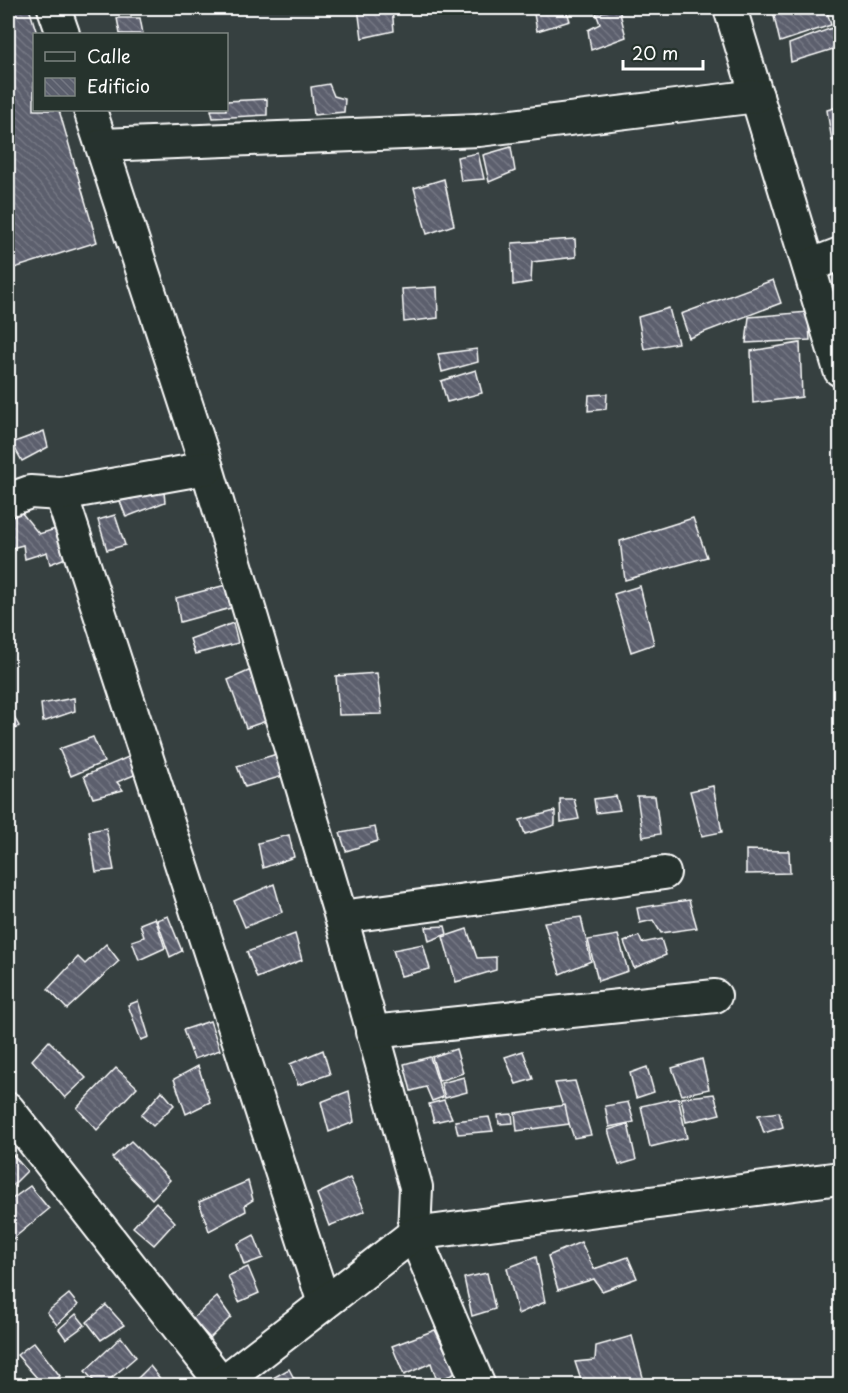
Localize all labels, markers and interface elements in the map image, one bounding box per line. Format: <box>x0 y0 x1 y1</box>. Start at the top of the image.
legend <box>33 33 228 111</box>
scale bar <box>623 33 702 71</box>
text: 20 m <box>632 39 678 66</box>
text: Calle <box>87 42 131 69</box>
text: Edificio <box>87 72 150 99</box>

